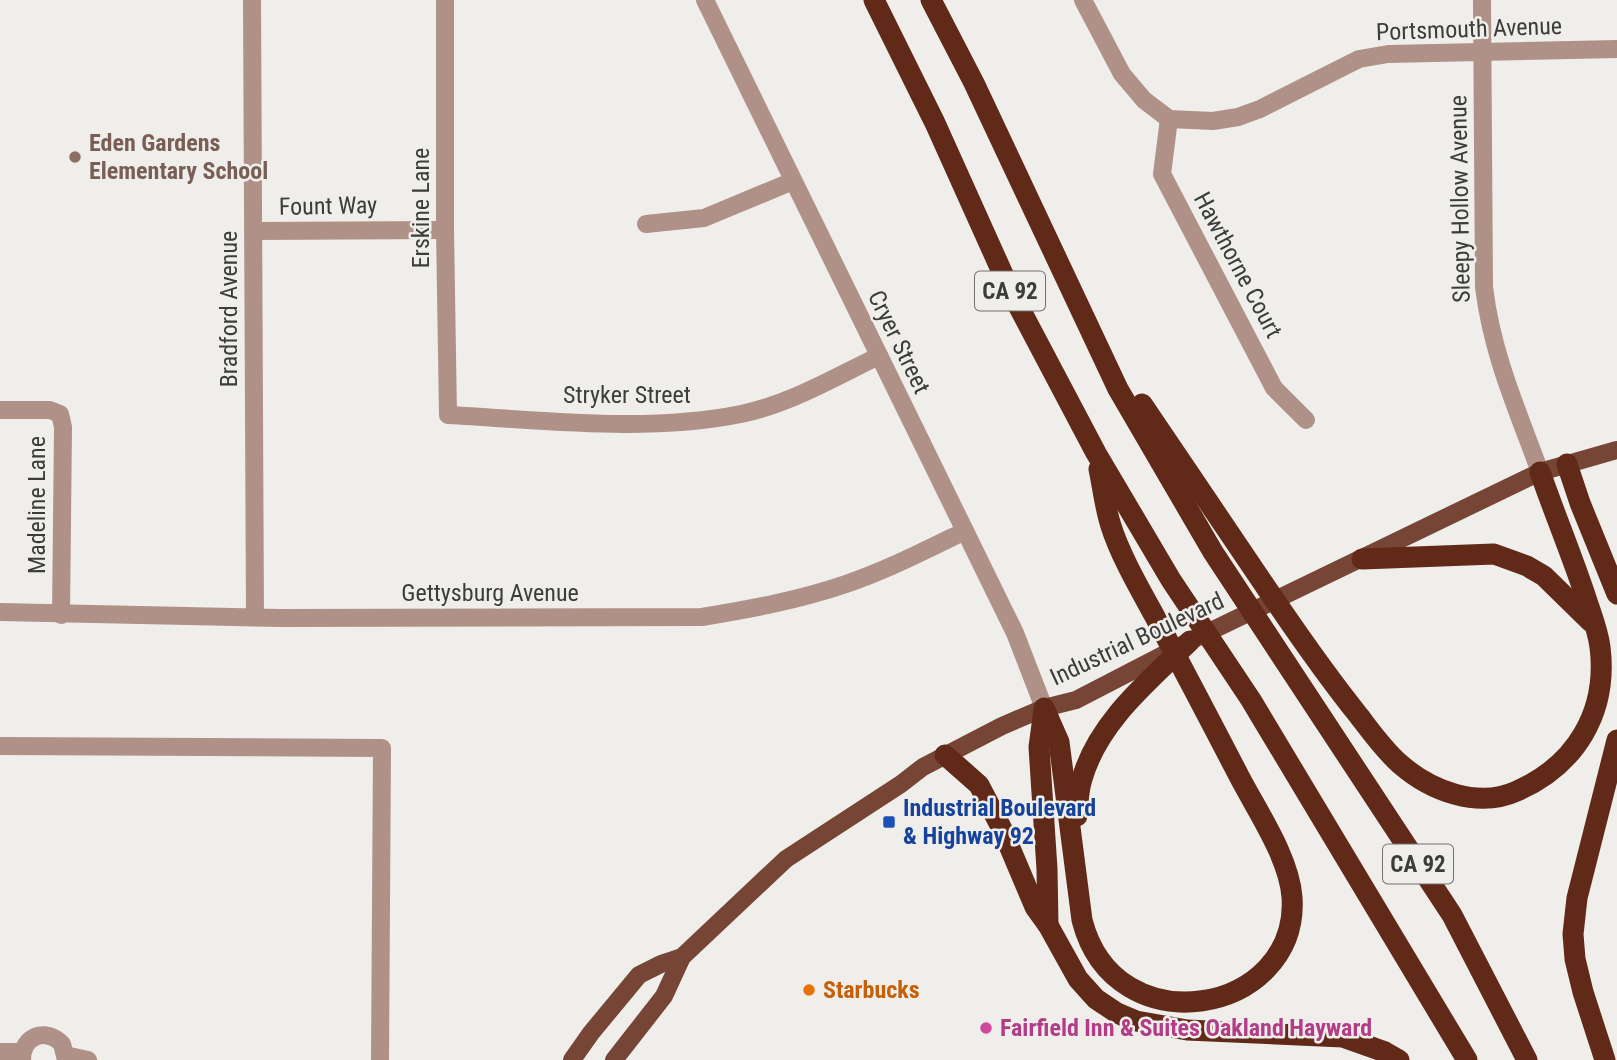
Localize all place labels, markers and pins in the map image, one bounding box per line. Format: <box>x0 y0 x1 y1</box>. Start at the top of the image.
place label: Eden Gardens Elementary School <box>89 129 268 185</box>
marker: Eden Gardens Elementary School <box>67 149 83 165</box>
place label: Industrial Boulevard & Highway 92 <box>903 794 1096 850</box>
marker: Industrial Boulevard & Highway 92 <box>881 814 897 830</box>
place label: Starbucks <box>823 976 920 1004</box>
marker: Starbucks <box>801 982 817 998</box>
place label: Fairfield Inn & Suites Oakland Hayward <box>1000 1014 1372 1042</box>
marker: Fairfield Inn & Suites Oakland Hayward <box>978 1020 994 1036</box>

